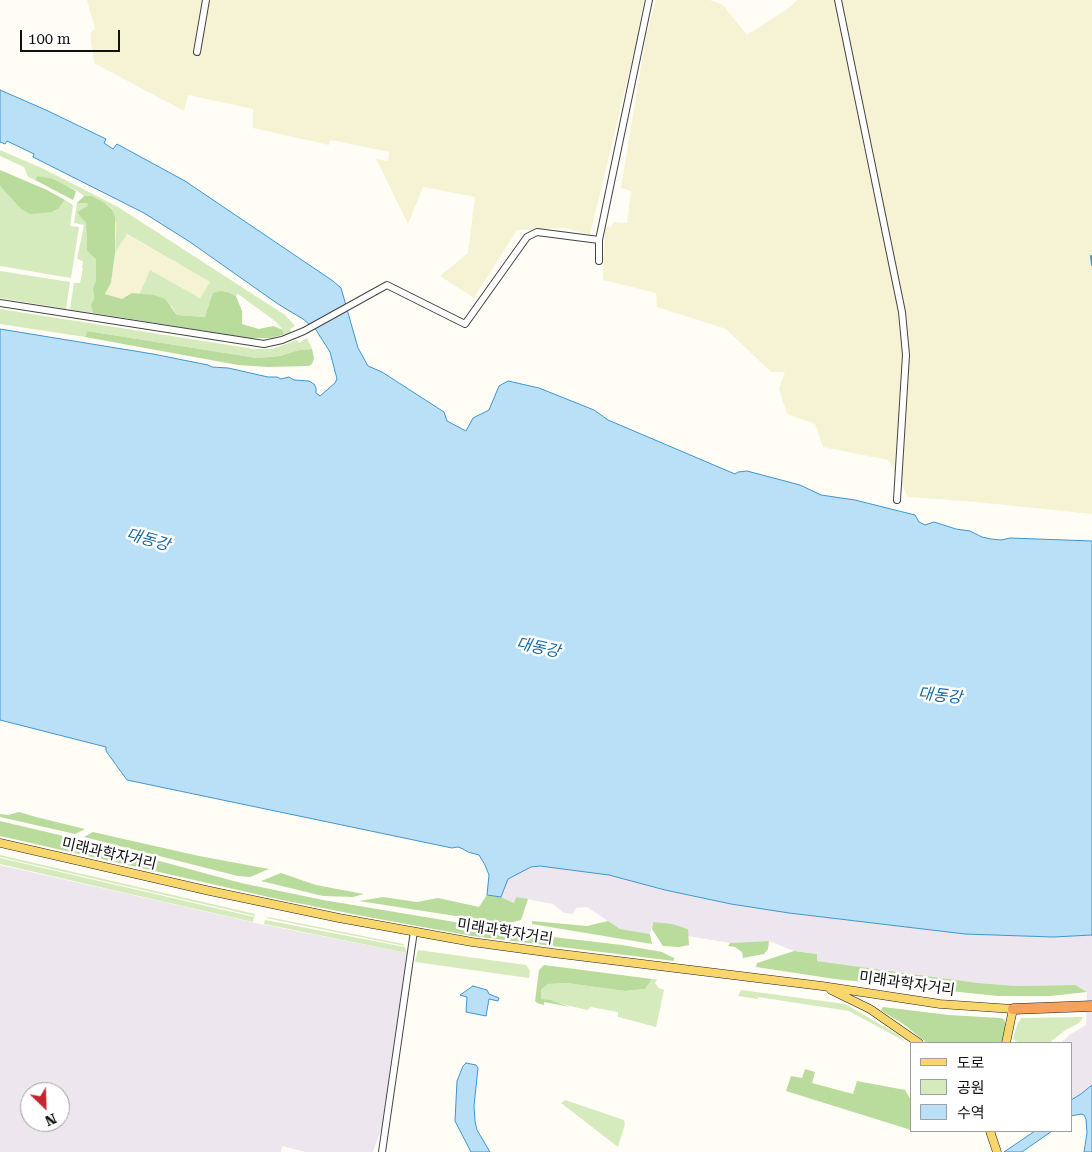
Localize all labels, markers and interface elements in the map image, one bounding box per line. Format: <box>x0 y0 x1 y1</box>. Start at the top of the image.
scale bar <box>22 20 122 52</box>
text: 100 m <box>28 30 71 48</box>
water label: 대동강 <box>124 525 172 555</box>
water label: 대동강 <box>514 634 562 662</box>
water label: 대동강 <box>917 684 963 708</box>
street label: 미래과학자거리 <box>60 834 158 874</box>
street label: 미래과학자거리 <box>456 916 554 948</box>
street label: 미래과학자거리 <box>858 968 956 1000</box>
legend <box>910 1042 1072 1132</box>
text: 도로 <box>957 1054 985 1072</box>
text: 공원 <box>957 1079 985 1097</box>
north arrow <box>20 1082 70 1132</box>
text: 수역 <box>957 1104 985 1122</box>
text: N <box>43 1110 59 1129</box>

